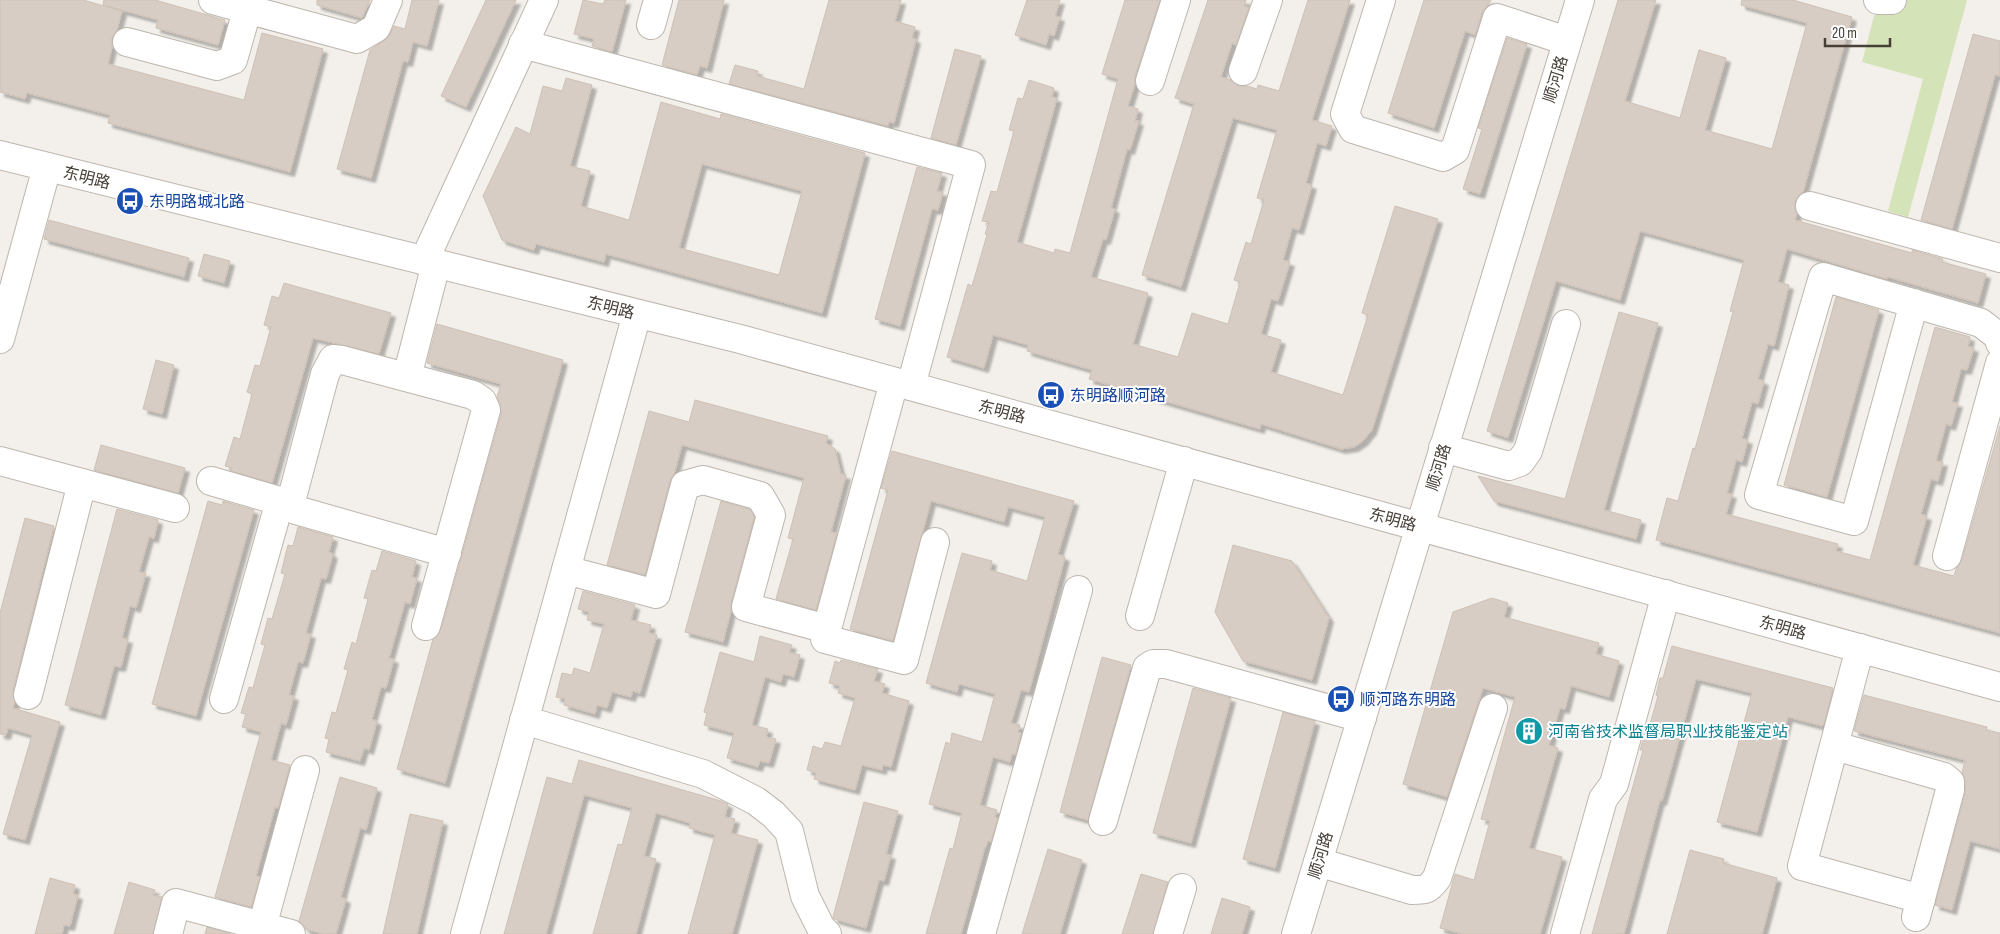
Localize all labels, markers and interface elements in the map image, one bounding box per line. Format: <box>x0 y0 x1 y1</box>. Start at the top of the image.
scale bar <box>1825 15 1890 47</box>
text: 20 m <box>1832 24 1857 43</box>
street label: 顺河路 <box>1540 54 1573 105</box>
street label: 东明路 <box>61 163 112 193</box>
bus stop icon: 东明路城北路 <box>115 186 145 216</box>
place label: 东明路城北路 <box>149 193 245 212</box>
street label: 东明路 <box>585 293 636 323</box>
bus stop icon: 东明路顺河路 <box>1036 380 1066 410</box>
place label: 东明路顺河路 <box>1070 387 1166 406</box>
street label: 东明路 <box>976 397 1027 428</box>
street label: 顺河路 <box>1423 442 1456 493</box>
street label: 东明路 <box>1367 505 1418 536</box>
street label: 东明路 <box>1757 613 1808 644</box>
bus stop icon: 顺河路东明路 <box>1326 684 1356 714</box>
place label: 顺河路东明路 <box>1360 691 1456 710</box>
building icon: 河南省技术监督局职业技能鉴定站 <box>1514 716 1544 746</box>
place label: 河南省技术监督局职业技能鉴定站 <box>1548 723 1788 742</box>
street label: 顺河路 <box>1305 830 1338 881</box>

